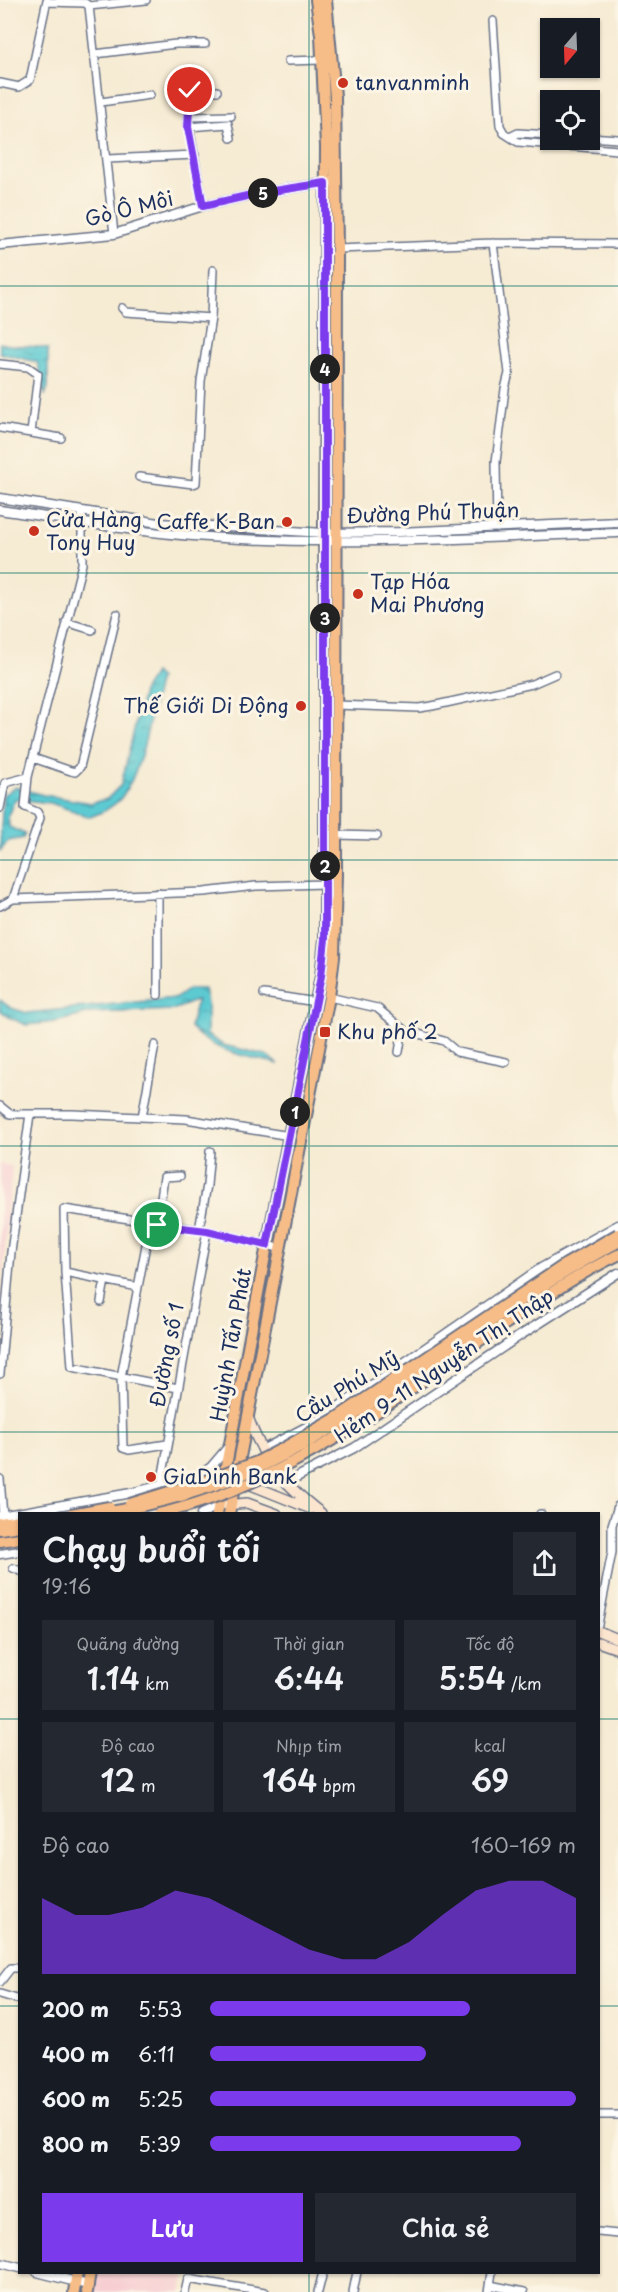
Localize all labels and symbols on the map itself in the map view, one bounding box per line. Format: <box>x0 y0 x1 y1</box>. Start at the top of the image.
north arrow <box>540 18 600 78</box>
pin <box>164 64 215 115</box>
place label: tanvanminh <box>355 67 470 97</box>
marker: tanvanminh <box>336 76 350 90</box>
pin: 5 <box>248 178 278 208</box>
street label: Gò Ô Môi <box>81 183 176 233</box>
pin: 4 <box>310 354 340 384</box>
street label: Đường Phú Thuận <box>346 494 520 530</box>
place label: Cửa Hàng Tony Huy <box>46 504 142 557</box>
place label: Caffe K-Ban <box>156 506 275 536</box>
marker: Caffe K-Ban <box>280 515 294 529</box>
marker: Cửa Hàng Tony Huy <box>27 524 41 538</box>
place label: Tạp Hóa Mai Phương <box>370 566 485 619</box>
marker: Tạp Hóa Mai Phương <box>351 587 365 601</box>
pin: 3 <box>310 603 340 633</box>
place label: Thế Giới Di Động <box>123 690 289 720</box>
marker: Thế Giới Di Động <box>294 699 308 713</box>
pin: 2 <box>310 851 340 881</box>
place label: Khu phố 2 <box>337 1016 438 1046</box>
marker: Khu phố 2 <box>318 1025 332 1039</box>
pin: 1 <box>280 1097 310 1127</box>
pin <box>131 1199 182 1250</box>
street label: Huỳnh Tấn Phát <box>202 1266 258 1424</box>
street label: Hẻm 9-11 Nguyễn Thị Thập <box>328 1281 559 1450</box>
street label: Đường số 1 <box>141 1300 191 1410</box>
street label: Cầu Phú Mỹ <box>289 1342 404 1430</box>
place label: GiaDinh Bank <box>163 1461 297 1491</box>
marker: GiaDinh Bank <box>144 1470 158 1484</box>

